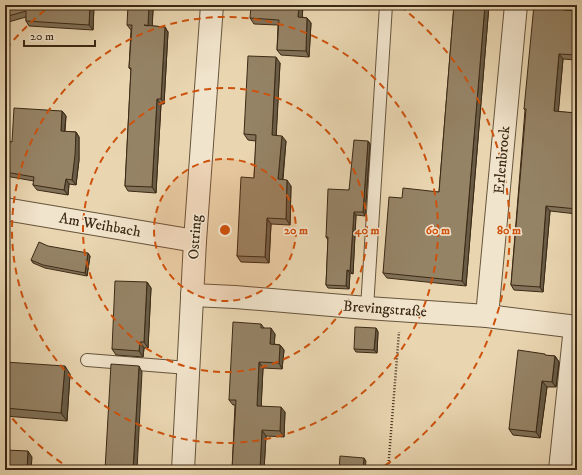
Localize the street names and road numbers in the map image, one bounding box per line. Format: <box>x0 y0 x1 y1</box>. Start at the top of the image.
street label: Erlenbrock <box>490 125 514 195</box>
street label: Am Weihbach <box>58 208 143 242</box>
street label: Ostring <box>184 213 206 260</box>
street label: Brevingstraße <box>343 297 427 321</box>

